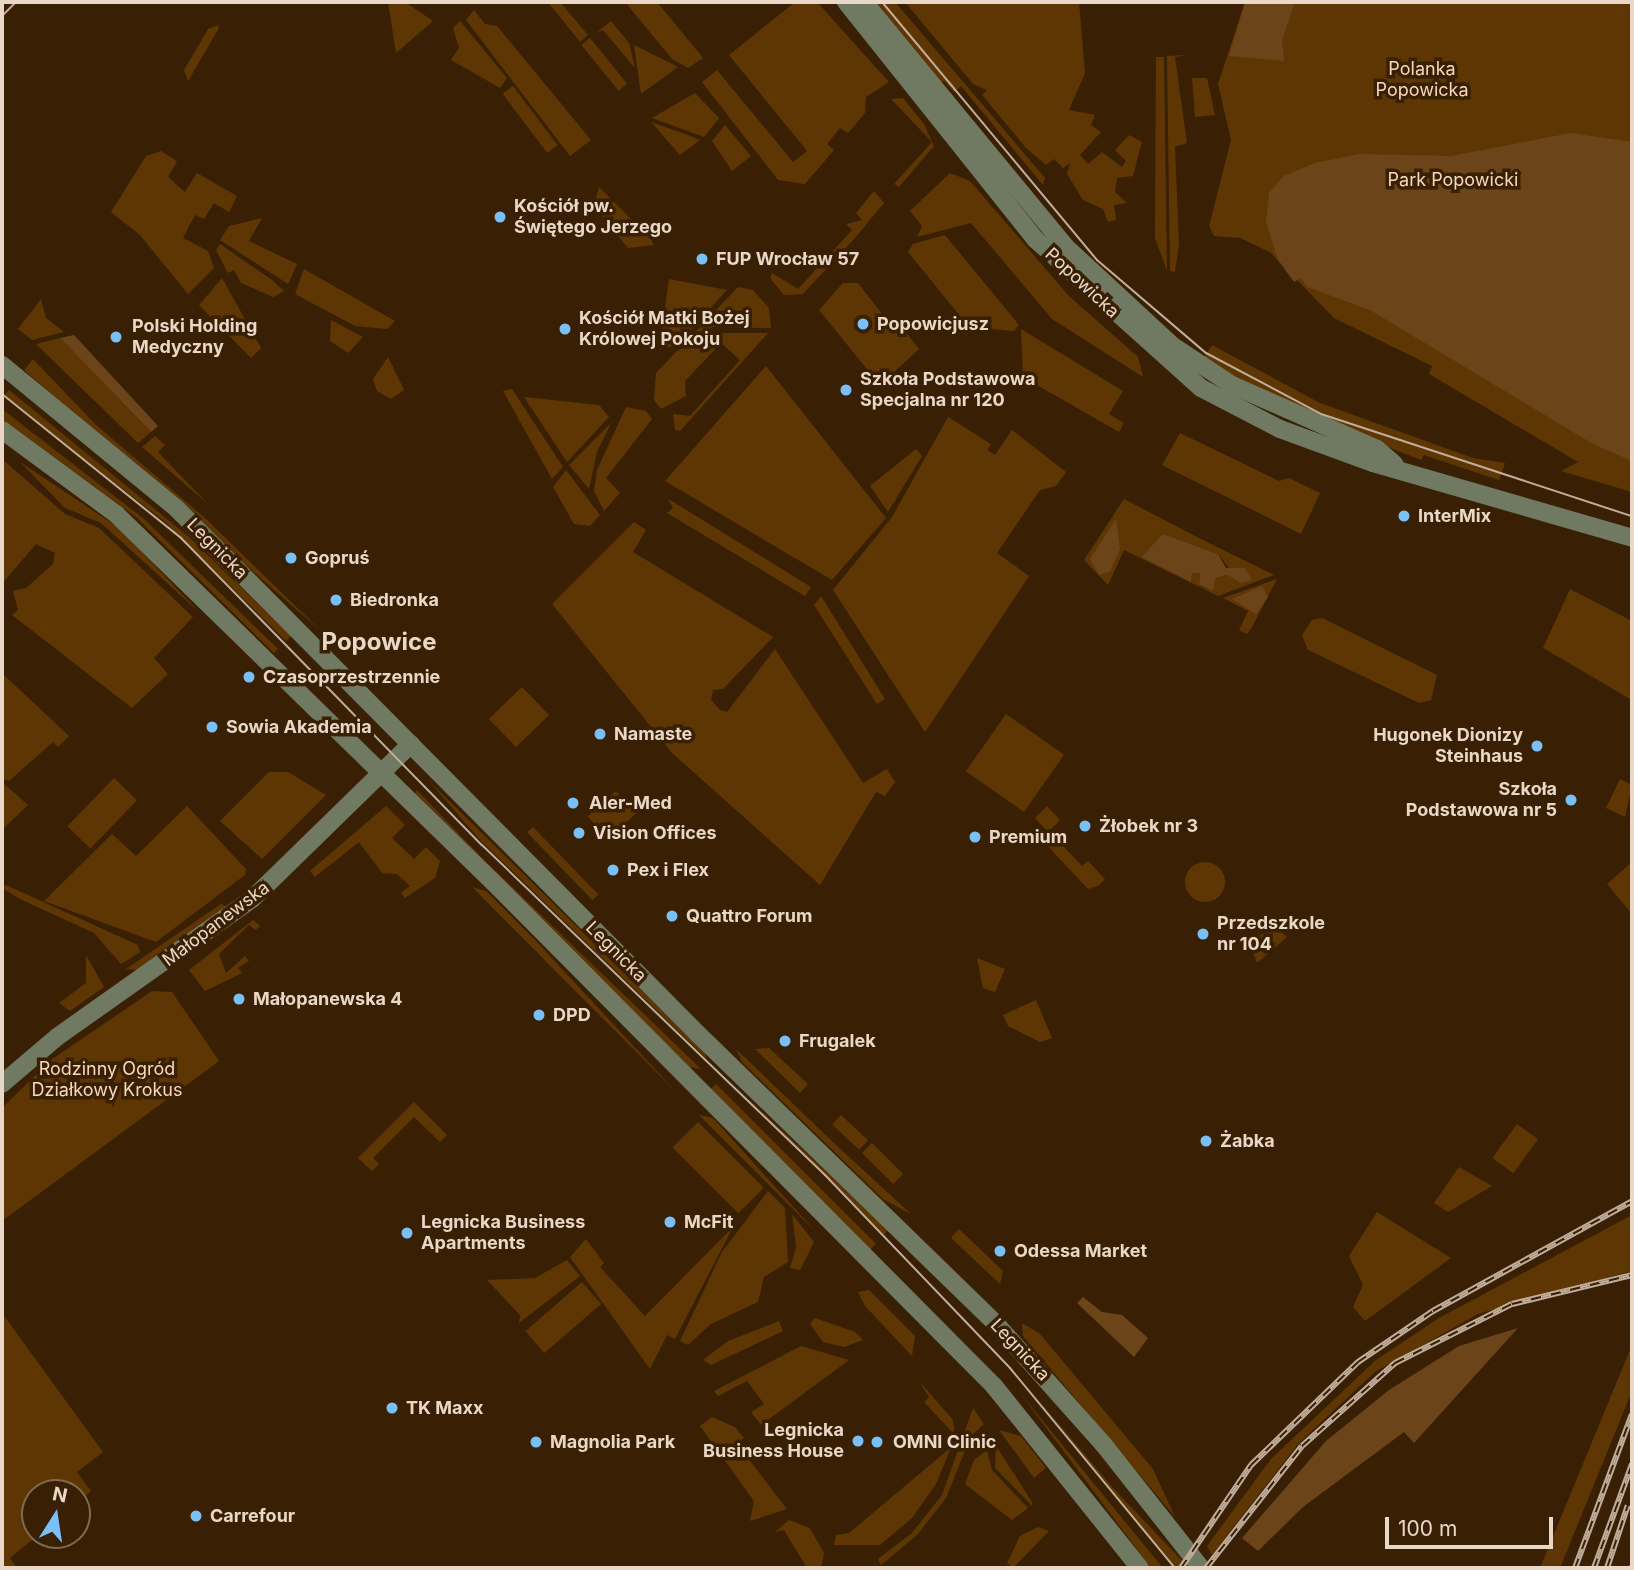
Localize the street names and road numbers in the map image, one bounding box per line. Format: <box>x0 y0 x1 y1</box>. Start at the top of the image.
street label: Popowicka <box>1041 243 1123 323</box>
street label: Legnicka <box>182 514 252 584</box>
street label: Małopanewska <box>158 877 274 971</box>
street label: Legnicka <box>581 917 651 987</box>
street label: Legnicka <box>986 1314 1054 1386</box>

